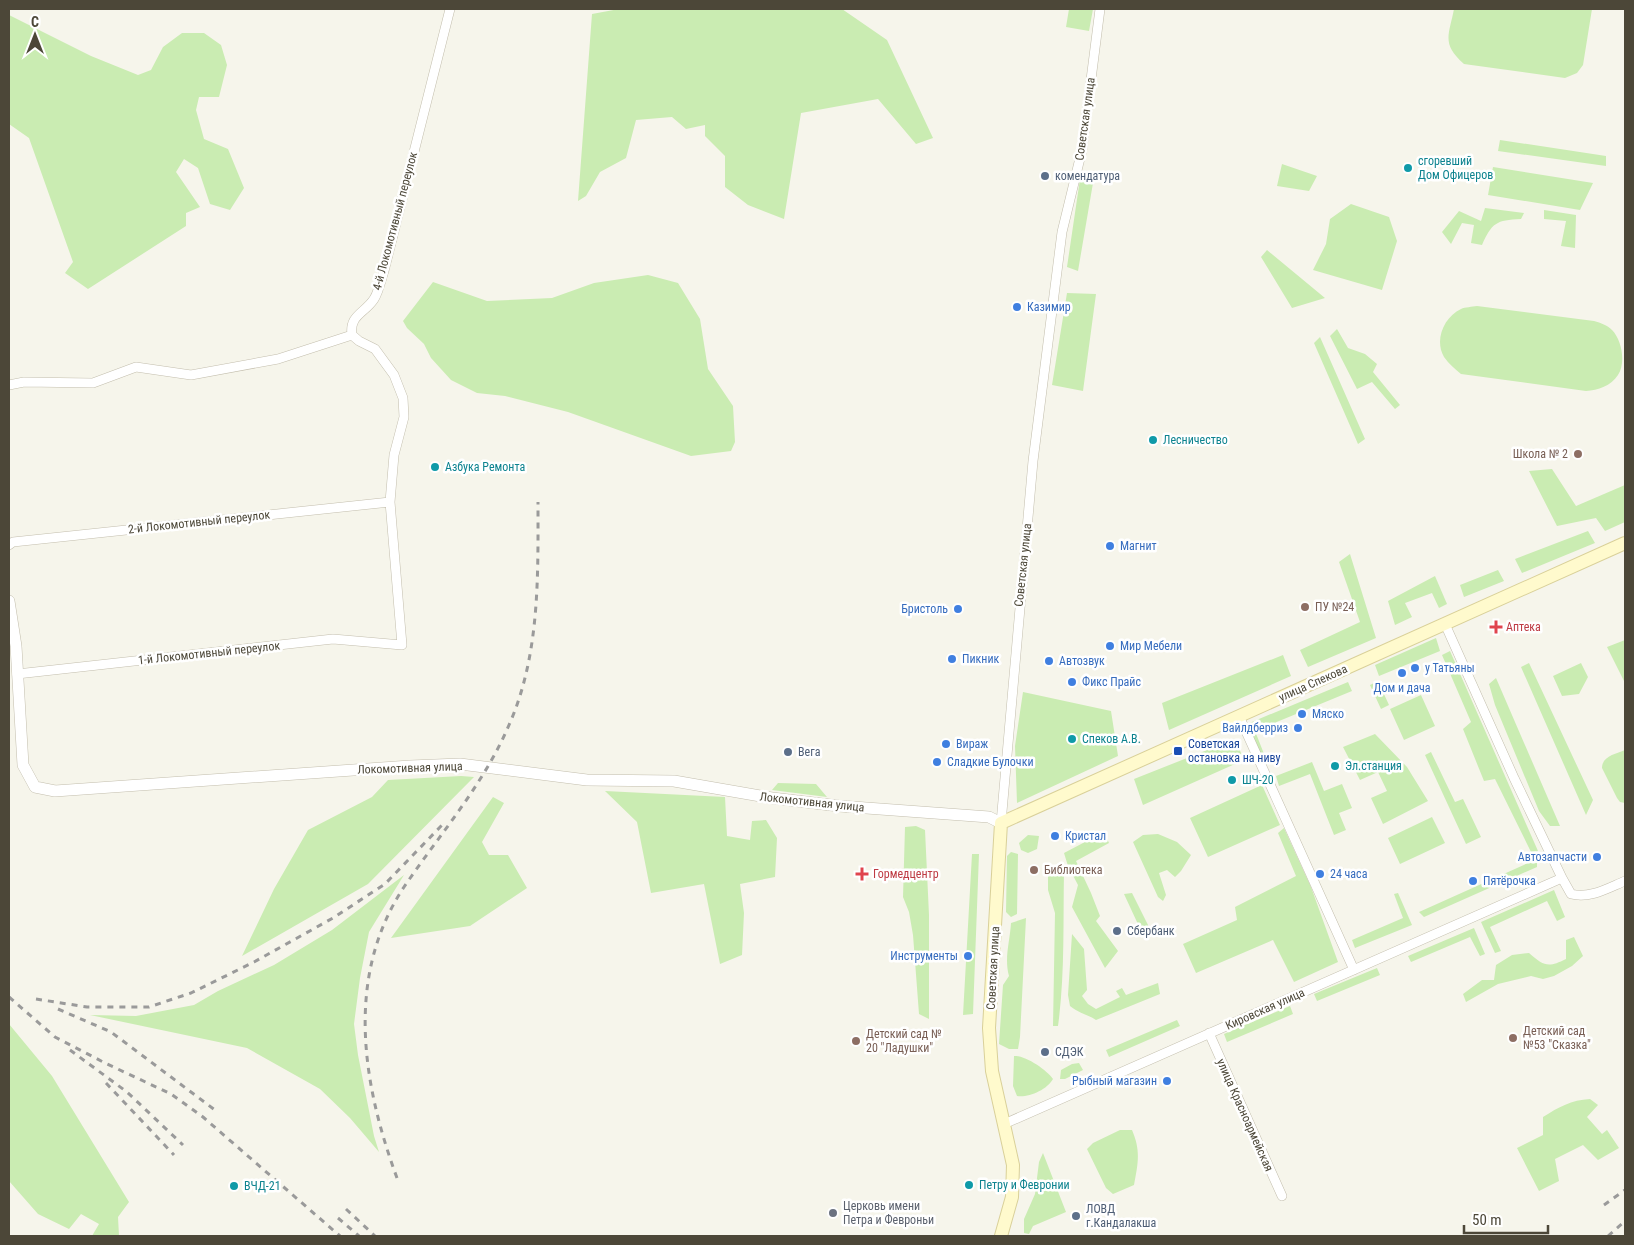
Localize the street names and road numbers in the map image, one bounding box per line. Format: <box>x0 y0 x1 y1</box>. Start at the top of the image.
street label: Советская улица <box>1072 76 1098 161</box>
street label: 4-й Локомотивный переулок <box>370 150 420 292</box>
street label: 2-й Локомотивный переулок <box>127 508 271 536</box>
street label: Советская улица <box>1012 522 1034 607</box>
street label: 1-й Локомотивный переулок <box>137 639 281 667</box>
street label: улица Спекова <box>1276 661 1350 704</box>
street label: Локомотивная улица <box>357 759 463 777</box>
street label: Локомотивная улица <box>759 790 865 814</box>
street label: Советская улица <box>984 926 1002 1010</box>
street label: Кировская улица <box>1223 985 1307 1033</box>
street label: улица Красноармейская <box>1214 1057 1276 1173</box>

